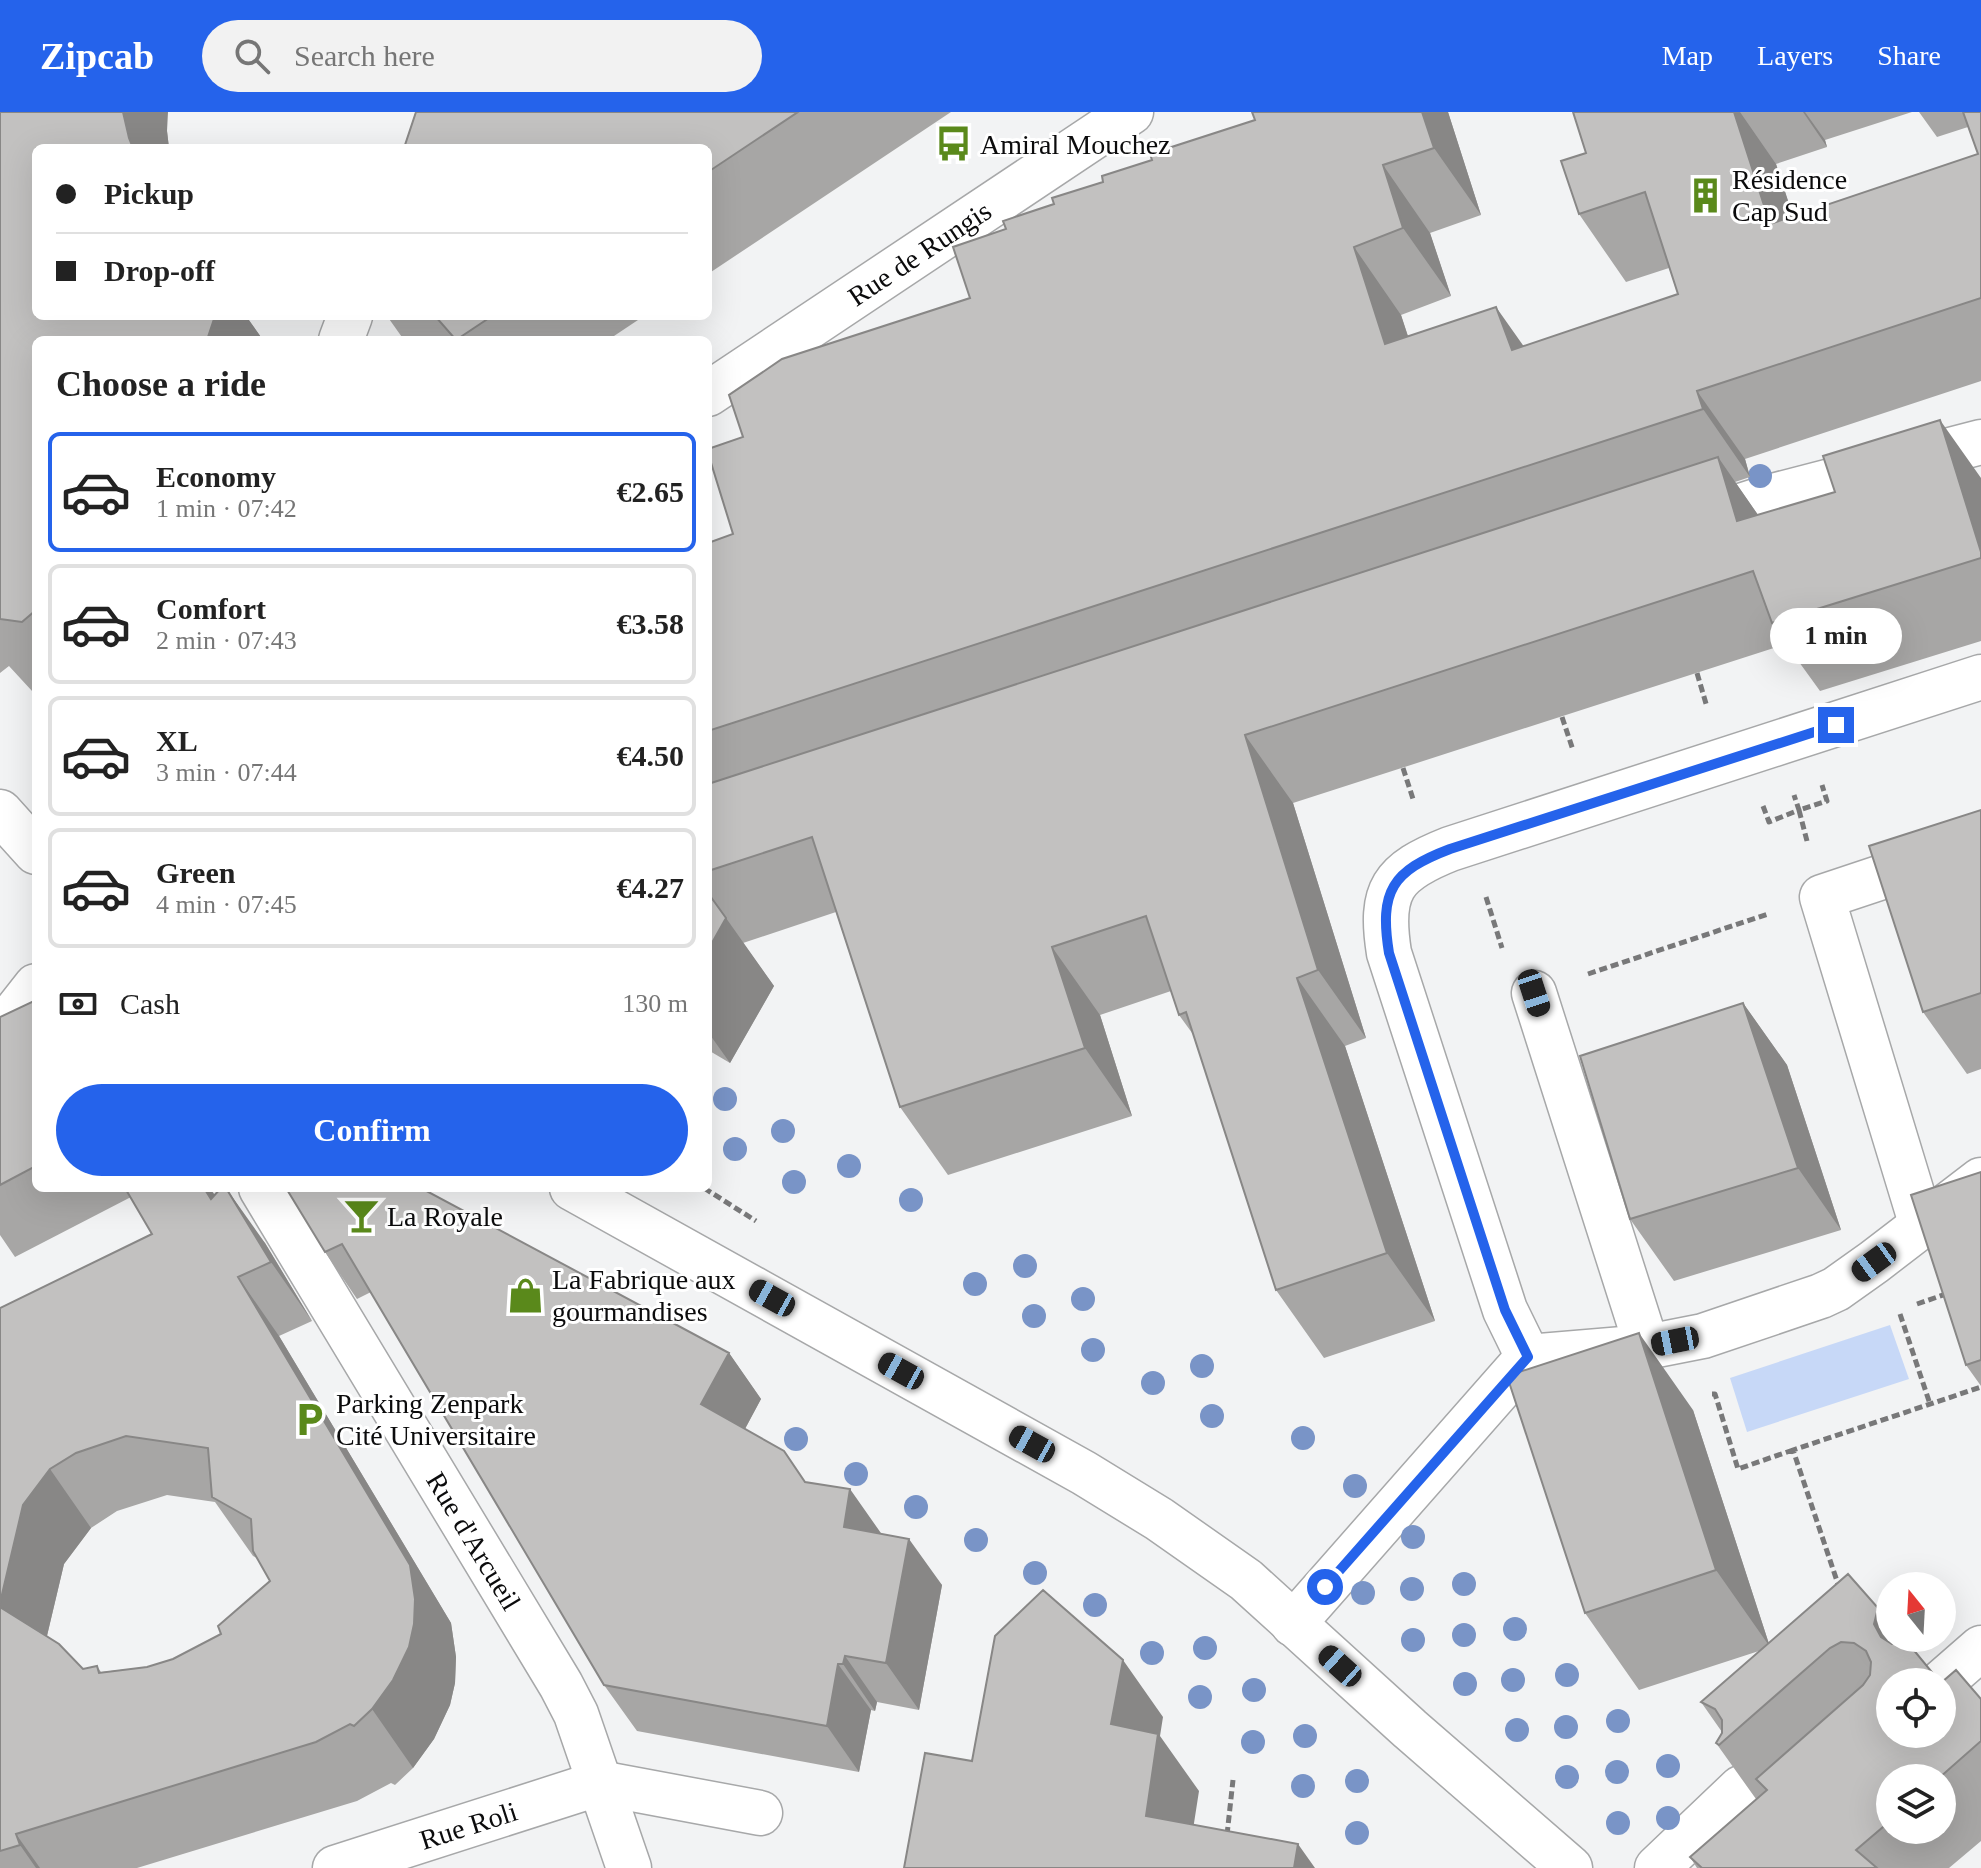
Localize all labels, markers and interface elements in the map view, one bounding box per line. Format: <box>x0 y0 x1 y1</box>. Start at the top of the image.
search box <box>202 20 762 92</box>
icon: search <box>230 34 274 78</box>
text: Zipcab <box>40 35 154 77</box>
text: Search here <box>294 39 435 72</box>
text: Map <box>1662 40 1713 71</box>
text: Layers <box>1757 40 1833 71</box>
text: Share <box>1877 40 1941 71</box>
bus stop icon: Amiral Mouchez <box>935 125 973 163</box>
place label: Amiral Mouchez <box>980 129 1171 160</box>
place label: Résidence Cap Sud <box>1732 164 1847 227</box>
building icon: Résidence Cap Sud <box>1687 176 1725 214</box>
text: Pickup <box>104 177 194 210</box>
street label: Rue de Rungis <box>842 195 997 312</box>
text: Drop-off <box>104 254 215 287</box>
text: Choose a ride <box>56 364 266 404</box>
icon: car <box>60 456 132 528</box>
text: Economy <box>156 460 276 493</box>
text: €2.65 <box>617 475 684 508</box>
text: 1 min · 07:42 <box>156 494 297 523</box>
icon: car <box>60 588 132 660</box>
text: Comfort <box>156 592 266 625</box>
text: €3.58 <box>617 607 684 640</box>
callout: 1 min <box>1770 609 1902 665</box>
text: 1 min <box>1805 621 1867 650</box>
text: 2 min · 07:43 <box>156 626 297 655</box>
route end <box>1818 707 1854 743</box>
icon: car <box>60 720 132 792</box>
text: XL <box>156 724 198 757</box>
text: €4.50 <box>617 739 684 772</box>
text: 3 min · 07:44 <box>156 758 297 787</box>
icon: car <box>60 852 132 924</box>
text: Green <box>156 856 235 889</box>
text: €4.27 <box>617 871 684 904</box>
text: 4 min · 07:45 <box>156 890 297 919</box>
car <box>1515 966 1553 1020</box>
icon: cash <box>56 982 100 1026</box>
text: Cash <box>120 987 180 1020</box>
text: 130 m <box>622 989 688 1018</box>
button: Confirm <box>56 1084 688 1176</box>
bar icon: La Royale <box>342 1197 380 1235</box>
place label: La Royale <box>387 1201 503 1232</box>
car <box>1848 1238 1900 1286</box>
place label: La Fabrique aux gourmandises <box>552 1264 736 1327</box>
shop icon: La Fabrique aux gourmandises <box>507 1276 545 1314</box>
car <box>745 1276 799 1320</box>
car <box>1649 1325 1701 1357</box>
car <box>874 1349 928 1393</box>
place label: Parking Zenpark Cité Universitaire <box>336 1388 536 1451</box>
parking icon: Parking Zenpark Cité Universitaire <box>291 1400 329 1438</box>
car <box>1005 1422 1059 1466</box>
street label: Rue d'Arcueil <box>420 1467 527 1616</box>
route start <box>1307 1569 1343 1605</box>
north arrow <box>1876 1572 1956 1652</box>
map controls <box>1876 1572 1956 1844</box>
car <box>1314 1641 1366 1691</box>
button: locate <box>1876 1668 1956 1748</box>
button: layers <box>1876 1764 1956 1844</box>
street label: Rue Roli <box>416 1796 521 1856</box>

